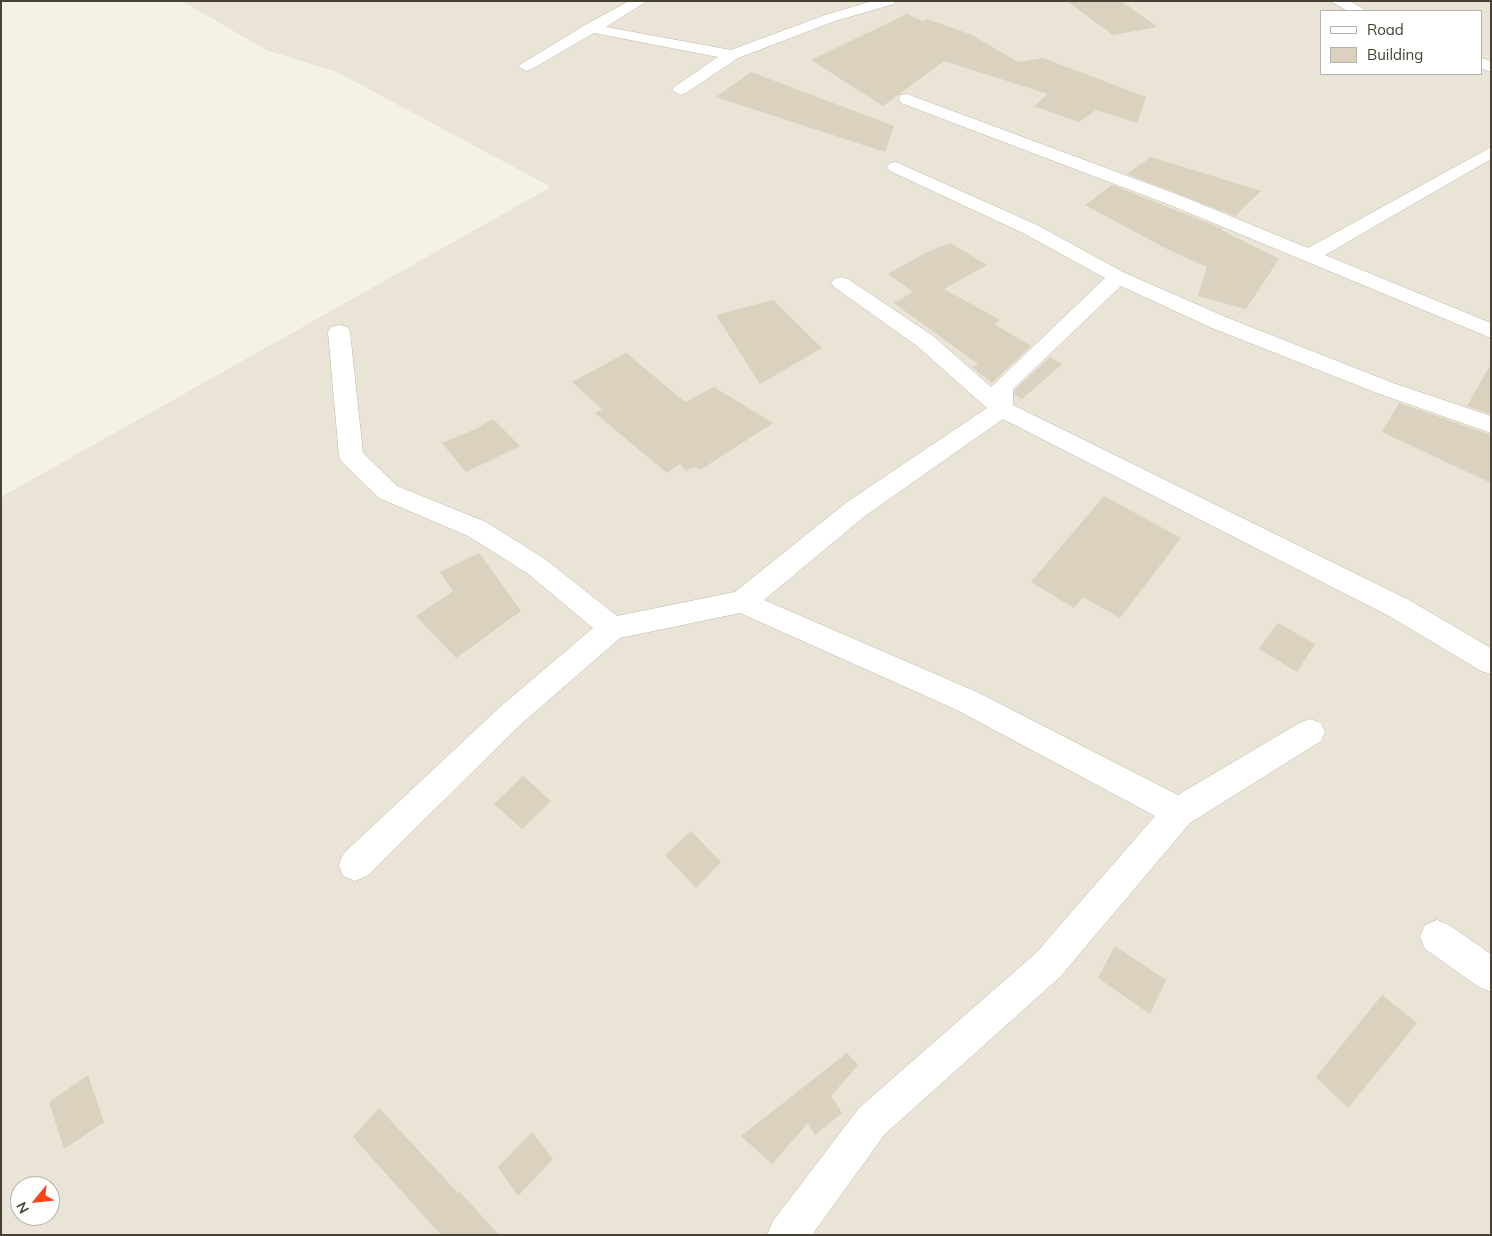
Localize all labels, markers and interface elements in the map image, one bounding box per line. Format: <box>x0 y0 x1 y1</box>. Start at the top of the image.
legend <box>1320 10 1482 75</box>
text: Road <box>1367 20 1404 39</box>
text: Building <box>1367 45 1423 64</box>
north arrow <box>10 1176 60 1226</box>
text: N <box>12 1199 33 1216</box>

